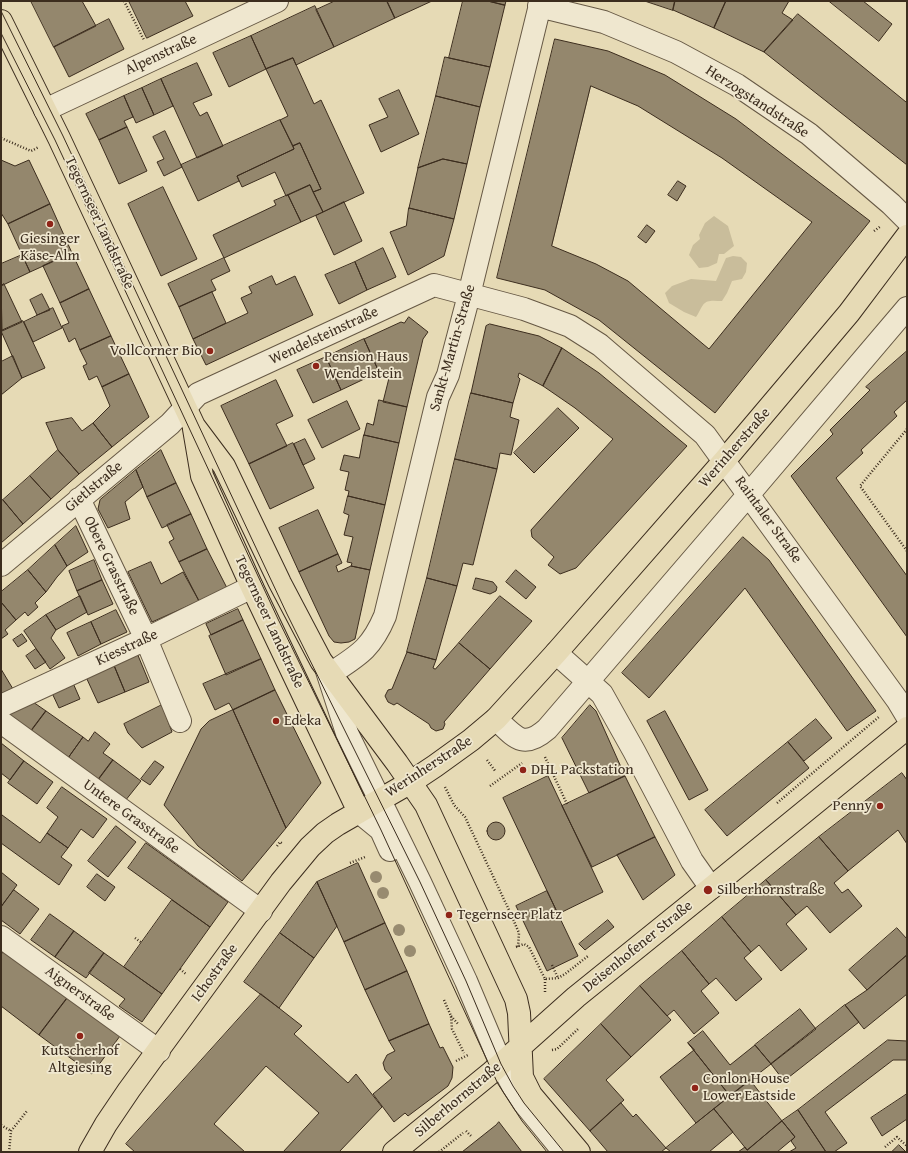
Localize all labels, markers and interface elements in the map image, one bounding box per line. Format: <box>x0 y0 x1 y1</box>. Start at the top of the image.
street label: Alpenstraße <box>122 31 200 79</box>
street label: Herzogstandstraße <box>702 62 812 142</box>
street label: Tegernseer Landstraße <box>60 154 138 292</box>
marker: Giesinger Käse-Alm <box>45 219 55 229</box>
place label: Giesinger Käse-Alm <box>20 230 80 265</box>
street label: Sankt-Martin-Straße <box>426 282 480 414</box>
street label: Wendelsteinstraße <box>267 303 381 369</box>
place label: VollCorner Bio <box>110 342 202 360</box>
marker: VollCorner Bio <box>205 346 215 356</box>
place label: Pension Haus Wendelstein <box>324 348 408 383</box>
marker: Pension Haus Wendelstein <box>311 361 321 371</box>
street label: Werinherstraße <box>695 404 775 492</box>
street label: Gietlstraße <box>61 458 127 516</box>
street label: Raintaler Straße <box>730 473 806 567</box>
street label: Obere Grasstraße <box>79 513 143 619</box>
street label: Tegernseer Landstraße <box>230 553 308 691</box>
street label: Kiesstraße <box>93 626 161 670</box>
place label: Edeka <box>284 712 321 730</box>
marker: Edeka <box>271 716 281 726</box>
street label: Werinherstraße <box>382 732 476 802</box>
place label: DHL Packstation <box>531 761 634 779</box>
marker: DHL Packstation <box>518 765 528 775</box>
street label: Untere Grasstraße <box>79 776 183 858</box>
place label: Penny <box>833 797 872 815</box>
marker: Penny <box>875 801 885 811</box>
place label: Silberhornstraße <box>717 881 825 899</box>
marker: Silberhornstraße <box>702 884 714 896</box>
street label: Deisenhofener Straße <box>579 897 697 997</box>
place label: Tegernseer Platz <box>457 906 562 924</box>
marker: Tegernseer Platz <box>444 910 454 920</box>
street label: Ichostraße <box>188 940 242 1006</box>
street label: Aignerstraße <box>41 962 119 1026</box>
marker: Kutscherhof Altgiesing <box>75 1031 85 1041</box>
place label: Kutscherhof Altgiesing <box>41 1042 119 1077</box>
street label: Silberhornstraße <box>411 1059 505 1141</box>
place label: Conlon House Lower Eastside <box>703 1070 796 1105</box>
marker: Conlon House Lower Eastside <box>690 1083 700 1093</box>

